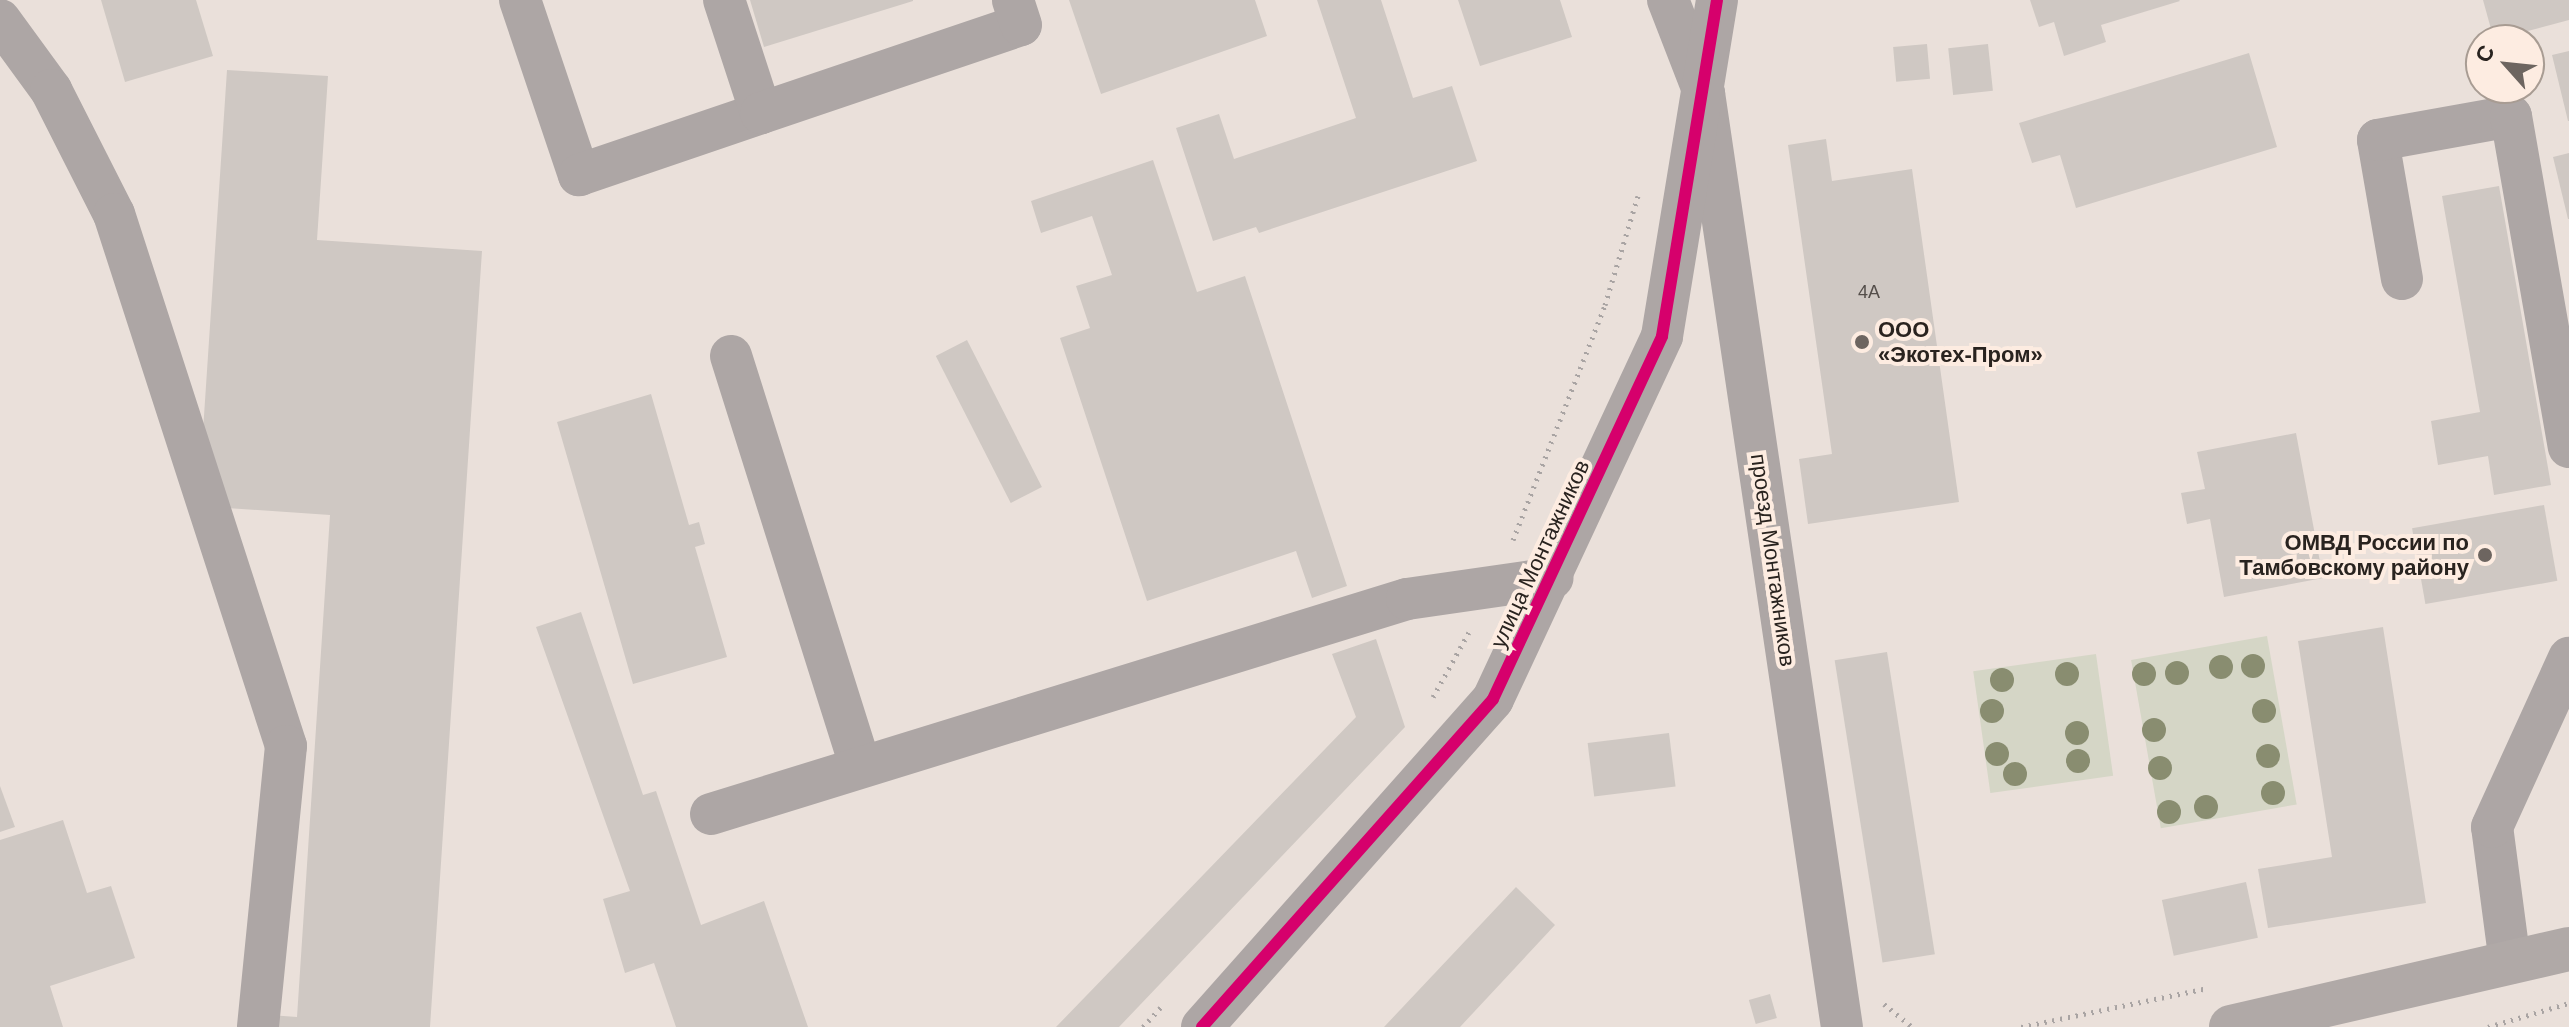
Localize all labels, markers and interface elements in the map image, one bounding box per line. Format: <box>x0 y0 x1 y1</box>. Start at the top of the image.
north arrow <box>2465 24 2545 104</box>
text: С <box>2470 41 2500 67</box>
house number: 4А <box>1858 281 1880 303</box>
place label: ООО «Экотех-Пром» <box>1878 316 2043 368</box>
marker: ООО «Экотех-Пром» <box>1853 333 1871 351</box>
street label: проезд Монтажников <box>1745 452 1801 668</box>
street label: улица Монтажников <box>1485 456 1595 652</box>
place label: ОМВД России по Тамбовскому району <box>2239 529 2469 580</box>
marker: ОМВД России по Тамбовскому району <box>2476 546 2494 564</box>

